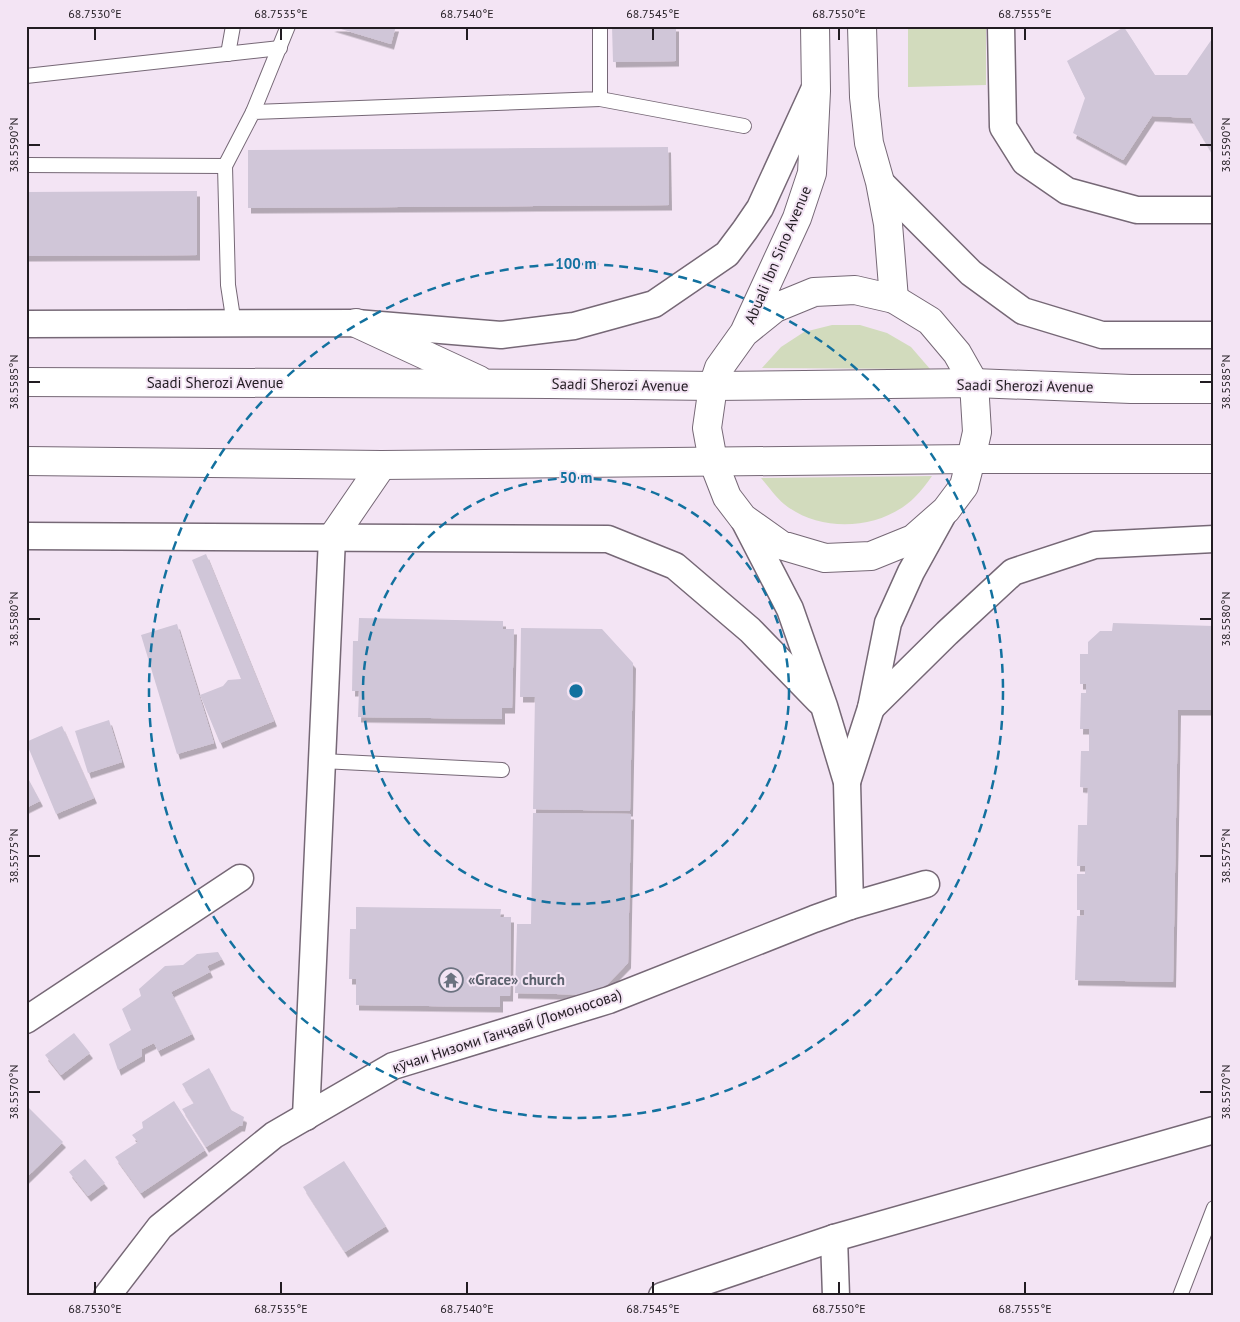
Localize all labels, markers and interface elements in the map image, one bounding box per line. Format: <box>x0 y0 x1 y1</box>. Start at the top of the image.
text: 68.7530°E <box>68 6 122 21</box>
text: 68.7535°E <box>254 6 308 21</box>
text: 68.7540°E <box>440 6 494 21</box>
text: 68.7545°E <box>626 6 680 21</box>
text: 68.7550°E <box>812 6 866 21</box>
text: 68.7555°E <box>998 6 1052 21</box>
text: 38.5590°N <box>6 118 21 172</box>
text: 38.5590°N <box>1218 118 1233 172</box>
street label: Abuali Ibn Sino Avenue <box>740 183 815 327</box>
text: 100 m <box>555 254 597 273</box>
text: 38.5585°N <box>6 355 21 409</box>
text: 38.5585°N <box>1218 355 1233 409</box>
street label: Saadi Sherozi Avenue <box>147 373 283 392</box>
street label: Saadi Sherozi Avenue <box>551 374 689 395</box>
street label: Saadi Sherozi Avenue <box>956 375 1094 396</box>
text: 50 m <box>560 468 592 487</box>
text: 38.5580°N <box>6 592 21 646</box>
text: 38.5580°N <box>1218 592 1233 646</box>
centre of rings <box>567 682 585 700</box>
text: 38.5575°N <box>6 829 21 883</box>
text: 38.5575°N <box>1218 829 1233 883</box>
temple icon: «Grace» church <box>438 967 464 993</box>
place label: «Grace» church <box>468 970 565 989</box>
street label: кӯчаи Низоми Ганҷавӣ (Ломоносова) <box>390 984 624 1077</box>
text: 38.5570°N <box>6 1065 21 1119</box>
text: 38.5570°N <box>1218 1065 1233 1119</box>
text: 68.7530°E <box>68 1301 122 1316</box>
text: 68.7535°E <box>254 1301 308 1316</box>
text: 68.7540°E <box>440 1301 494 1316</box>
text: 68.7545°E <box>626 1301 680 1316</box>
text: 68.7550°E <box>812 1301 866 1316</box>
text: 68.7555°E <box>998 1301 1052 1316</box>

